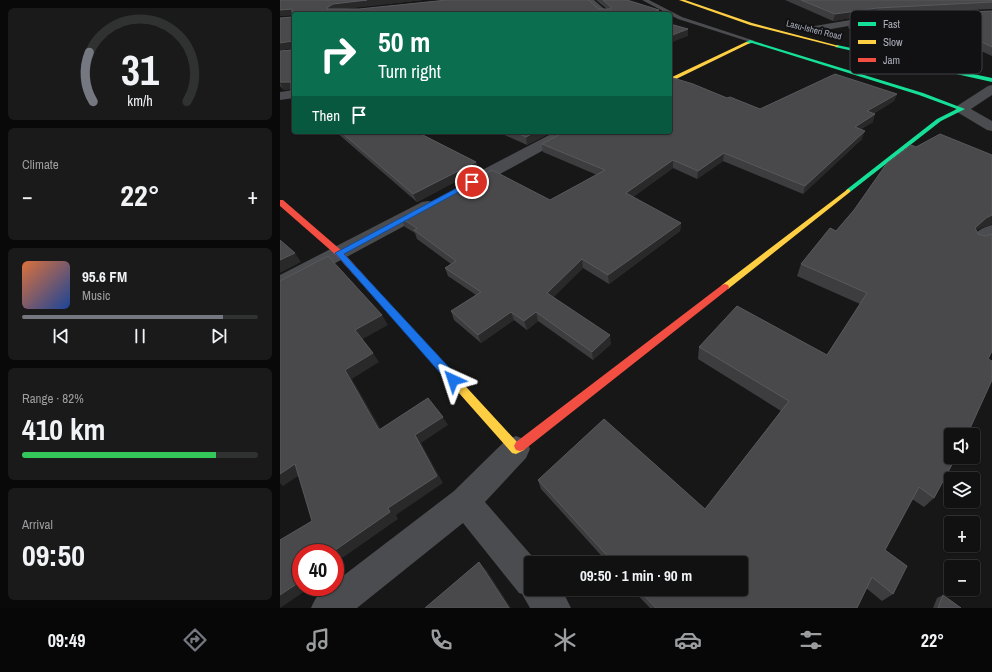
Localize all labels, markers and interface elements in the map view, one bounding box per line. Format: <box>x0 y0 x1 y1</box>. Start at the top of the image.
legend <box>850 10 982 74</box>
street label: Lasu-Isheri Road <box>785 17 843 43</box>
text: Fast <box>883 17 901 31</box>
text: 50 m <box>378 23 430 61</box>
icon: right <box>312 28 364 80</box>
text: Slow <box>883 35 903 49</box>
text: 31 <box>121 42 159 98</box>
text: Jam <box>883 53 900 67</box>
text: Turn right <box>378 59 441 84</box>
text: km/h <box>127 91 153 110</box>
icon: arrive <box>348 104 370 126</box>
text: Then <box>312 105 340 126</box>
text: Climate <box>22 156 59 173</box>
pin <box>455 165 489 199</box>
icon: arrive <box>461 171 483 193</box>
text: 22° <box>120 175 160 215</box>
text: − <box>22 181 33 211</box>
text: + <box>247 181 258 211</box>
text: 95.6 FM <box>82 266 127 287</box>
text: Music <box>82 287 110 304</box>
icon: previous <box>50 325 72 347</box>
icon: pause <box>129 325 151 347</box>
icon: next <box>208 325 230 347</box>
position arrow <box>432 359 474 401</box>
text: Range · 82% <box>22 390 84 407</box>
text: 410 km <box>22 409 105 449</box>
map controls <box>944 428 980 596</box>
button: sound <box>944 428 980 464</box>
button: layers <box>944 472 980 508</box>
text: Arrival <box>22 516 53 533</box>
button: + <box>944 516 980 552</box>
text: 09:50 <box>22 535 85 575</box>
speed limit sign: 40 <box>292 544 344 596</box>
button: − <box>944 560 980 596</box>
text: 09:50 · 1 min · 90 m <box>580 565 692 586</box>
icon: directions <box>181 626 209 654</box>
icon: music <box>304 626 332 654</box>
icon: phone <box>427 626 455 654</box>
icon: climate <box>551 626 579 654</box>
icon: car <box>674 626 702 654</box>
icon: filters <box>797 626 825 654</box>
text: 09:49 <box>48 628 85 653</box>
text: 22° <box>921 628 944 653</box>

